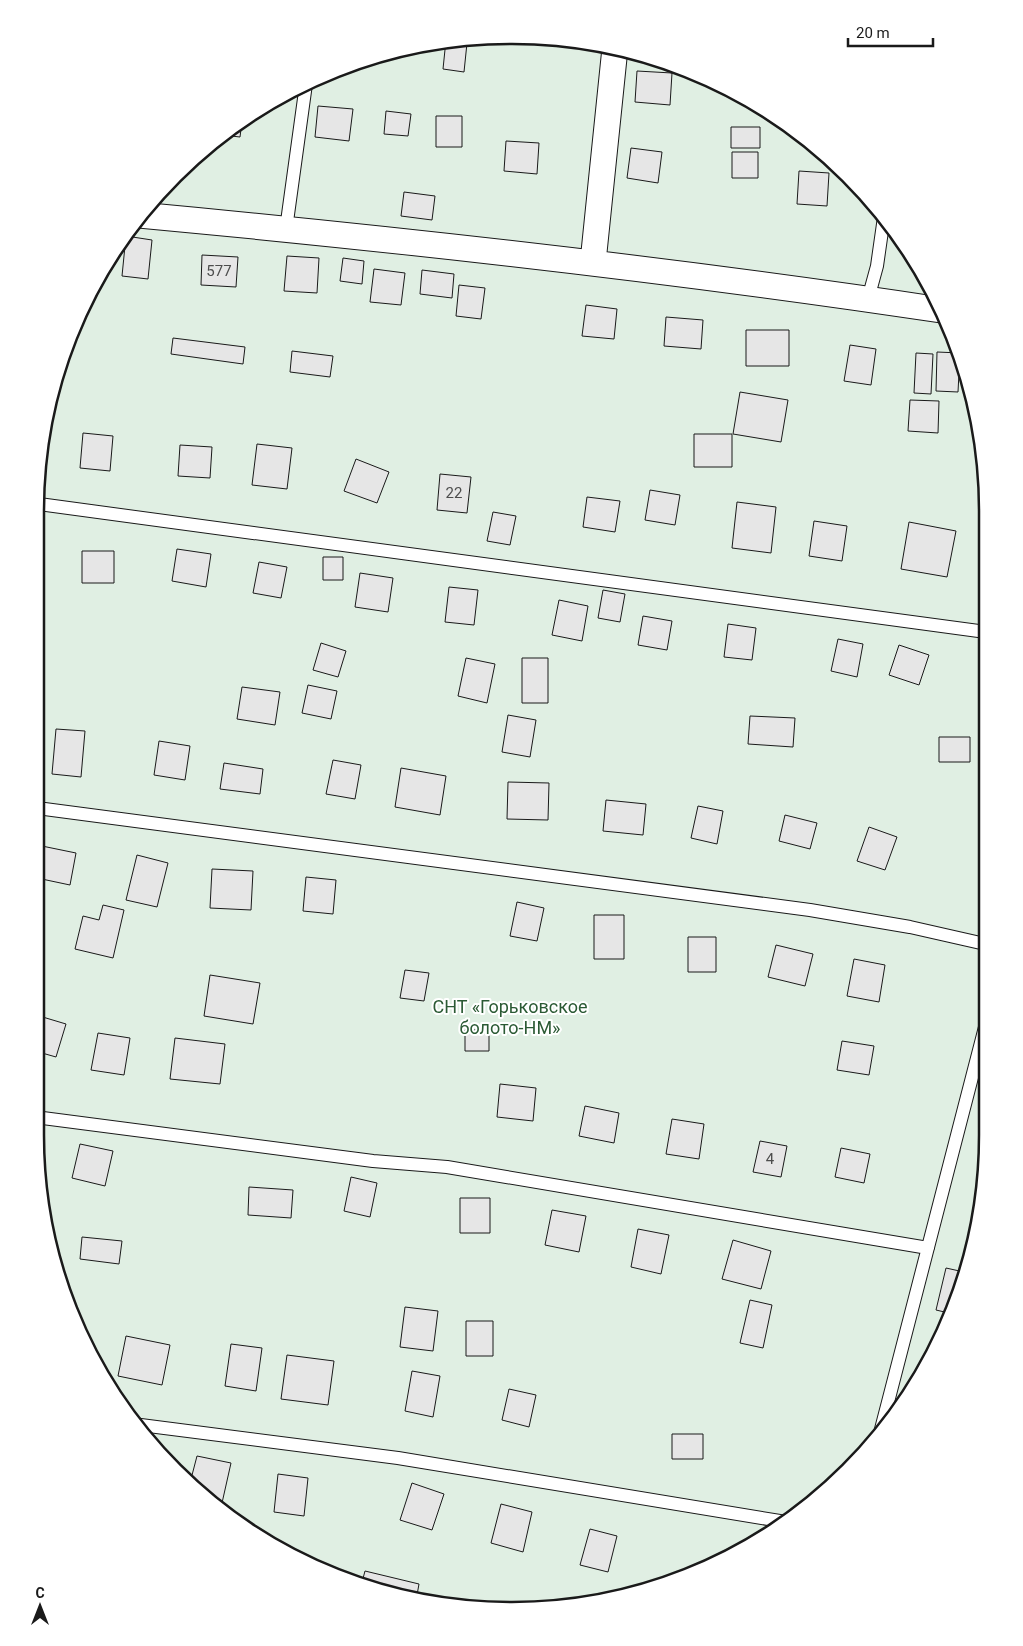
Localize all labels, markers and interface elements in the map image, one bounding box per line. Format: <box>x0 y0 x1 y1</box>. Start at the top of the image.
scale bar <box>848 15 933 47</box>
text: 20 m <box>856 24 890 42</box>
house number: 577 <box>206 262 232 280</box>
house number: 22 <box>446 484 462 502</box>
park label: СНТ «Горьковское болото-НМ» <box>433 996 588 1038</box>
house number: 4 <box>766 1150 775 1168</box>
north arrow <box>15 1581 65 1631</box>
text: С <box>35 1585 45 1601</box>

